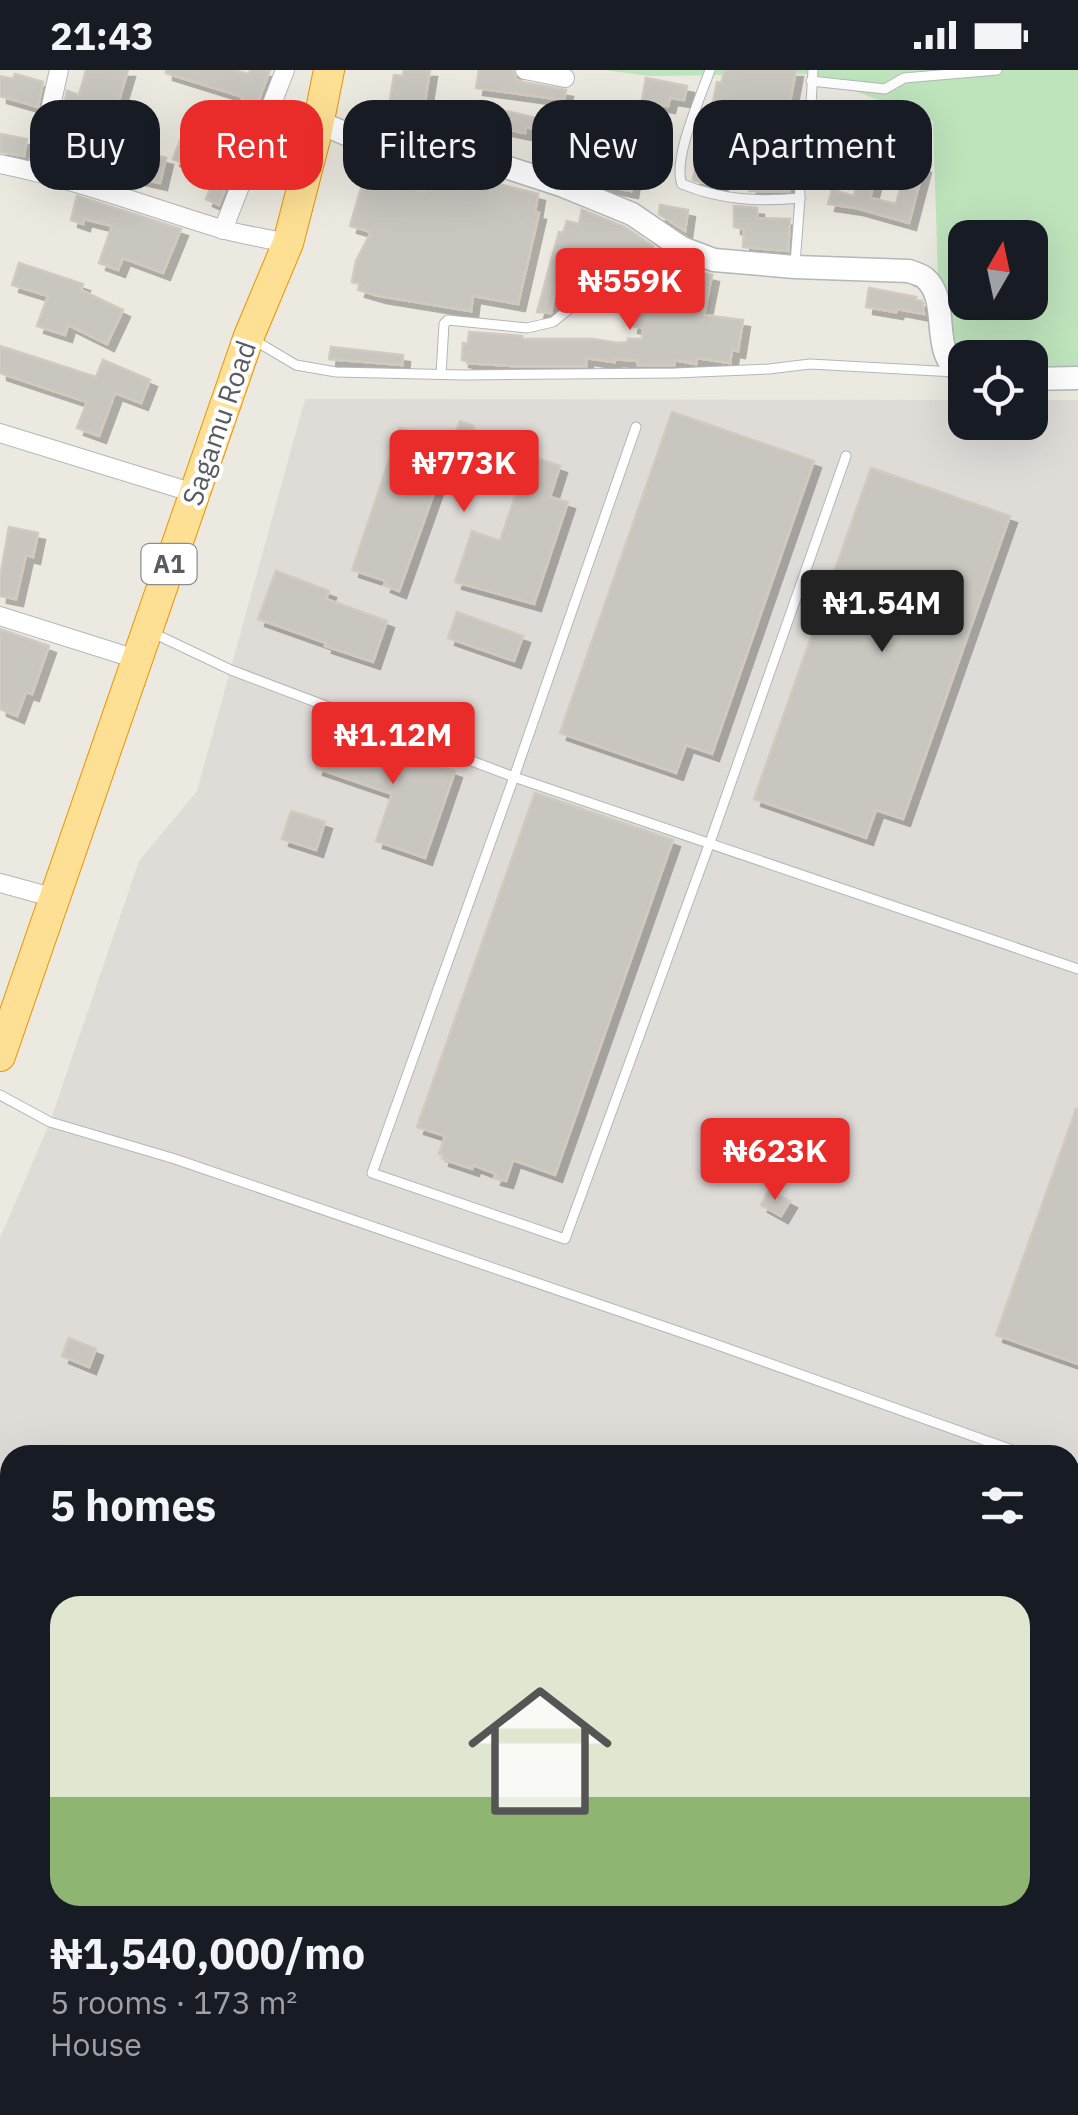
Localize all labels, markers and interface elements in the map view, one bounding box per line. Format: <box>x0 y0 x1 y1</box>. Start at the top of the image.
text: 21:43 <box>50 11 154 60</box>
chip: Buy <box>30 100 160 190</box>
chip: Rent <box>180 100 323 190</box>
chip: Filters <box>343 100 512 190</box>
chip: New <box>532 100 673 190</box>
chip: Apartment <box>693 100 932 190</box>
north arrow <box>948 220 1048 320</box>
map controls <box>948 220 1048 440</box>
pin: ₦559K <box>560 248 700 333</box>
text: ₦559K <box>578 259 682 301</box>
street label: Sagamu Road <box>173 335 264 510</box>
button: locate <box>948 340 1048 440</box>
pin: ₦773K <box>394 430 534 515</box>
text: ₦773K <box>412 441 516 483</box>
road number: A1 <box>142 544 196 584</box>
pin: ₦1.54M <box>801 570 963 655</box>
text: ₦1.54M <box>823 581 941 623</box>
pin: ₦1.12M <box>312 702 474 787</box>
text: ₦1.12M <box>334 713 452 755</box>
pin: ₦623K <box>705 1118 845 1203</box>
text: ₦623K <box>723 1129 827 1171</box>
text: 5 homes <box>50 1478 216 1533</box>
icon: filters <box>975 1478 1030 1533</box>
icon: home <box>450 1661 630 1841</box>
text: ₦1,540,000/mo <box>50 1926 365 1981</box>
text: 5 rooms · 173 m² <box>50 1981 297 2023</box>
text: House <box>50 2023 142 2065</box>

